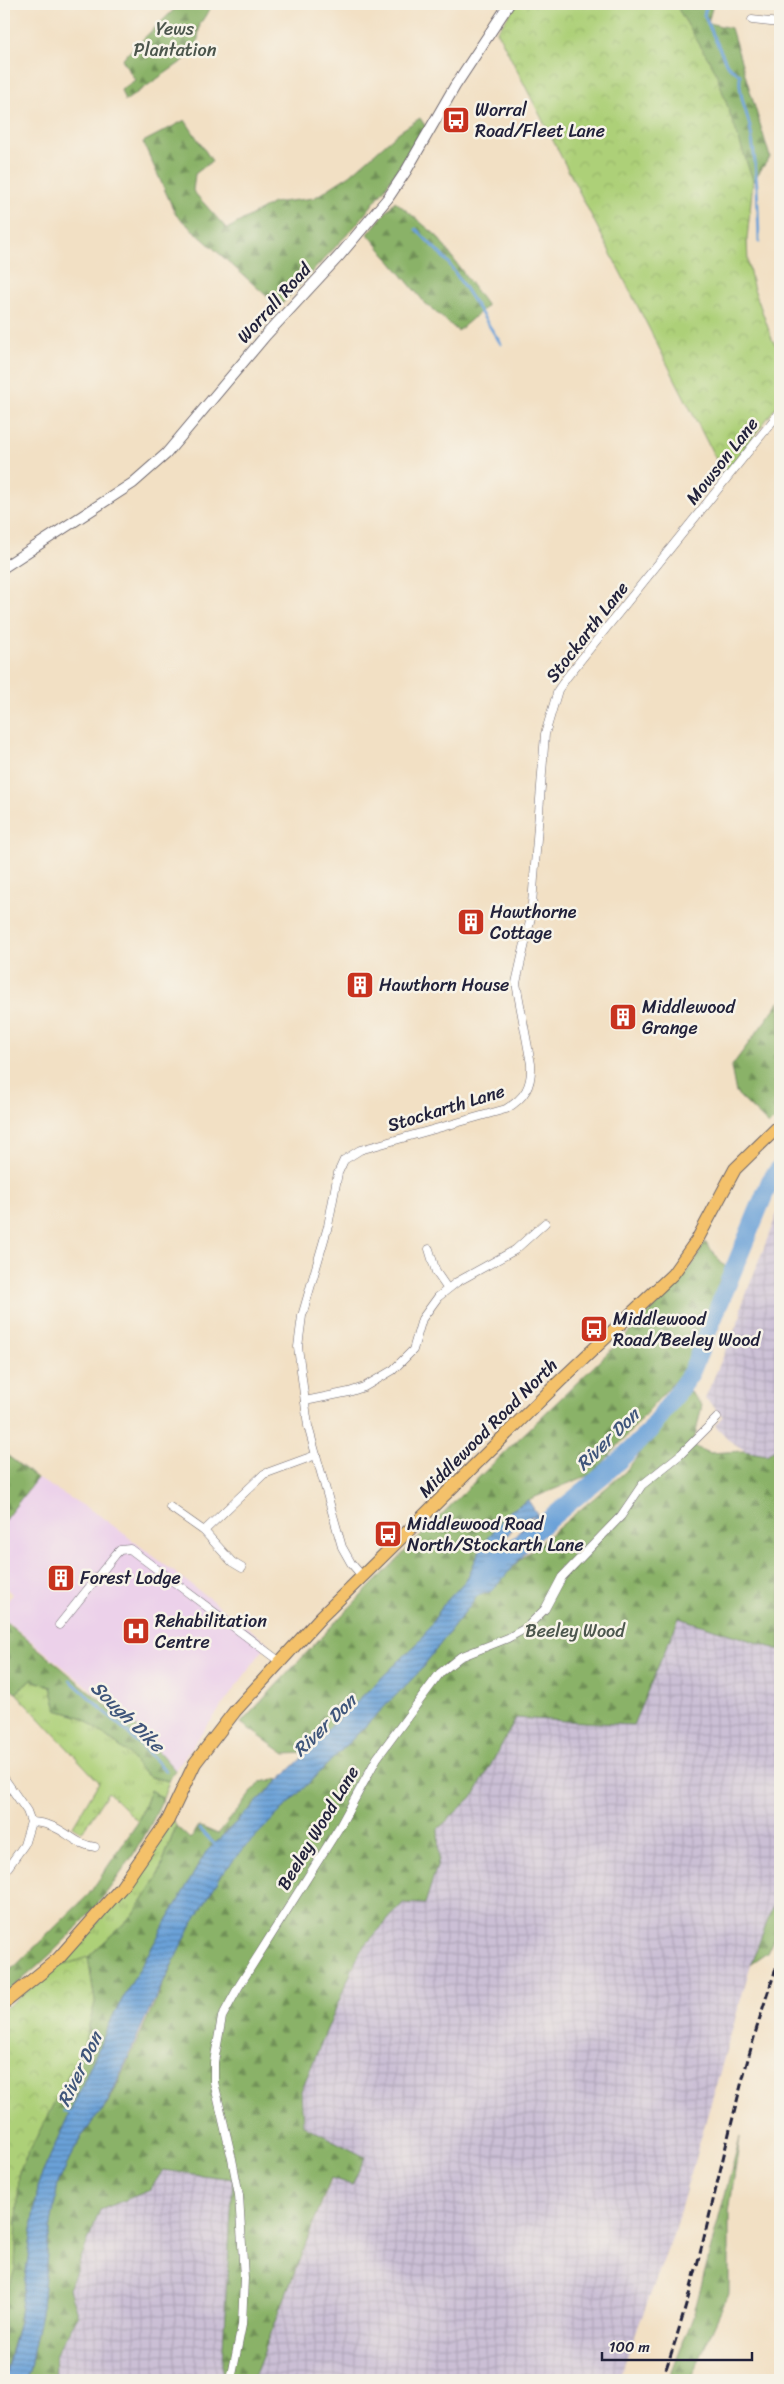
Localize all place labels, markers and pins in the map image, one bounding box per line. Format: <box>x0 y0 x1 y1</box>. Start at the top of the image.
place label: Worral Road/Fleet Lane <box>475 94 605 147</box>
bus stop icon: Worral Road/Fleet Lane <box>441 105 471 135</box>
place label: Hawthorne Cottage <box>490 896 577 949</box>
building icon: Hawthorne Cottage <box>456 907 486 937</box>
place label: Hawthorn House <box>379 969 509 1001</box>
building icon: Hawthorn House <box>345 970 375 1000</box>
place label: Middlewood Grange <box>642 991 737 1044</box>
building icon: Middlewood Grange <box>608 1002 638 1032</box>
place label: Middlewood Road/Beeley Wood <box>613 1303 761 1356</box>
bus stop icon: Middlewood Road/Beeley Wood <box>579 1314 609 1344</box>
place label: Middlewood Road North/Stockarth Lane <box>407 1508 584 1561</box>
bus stop icon: Middlewood Road North/Stockarth Lane <box>373 1519 403 1549</box>
place label: Forest Lodge <box>80 1562 181 1594</box>
building icon: Forest Lodge <box>46 1563 76 1593</box>
place label: Rehabilitation Centre <box>155 1605 267 1658</box>
hospital icon: Rehabilitation Centre <box>121 1616 151 1646</box>

